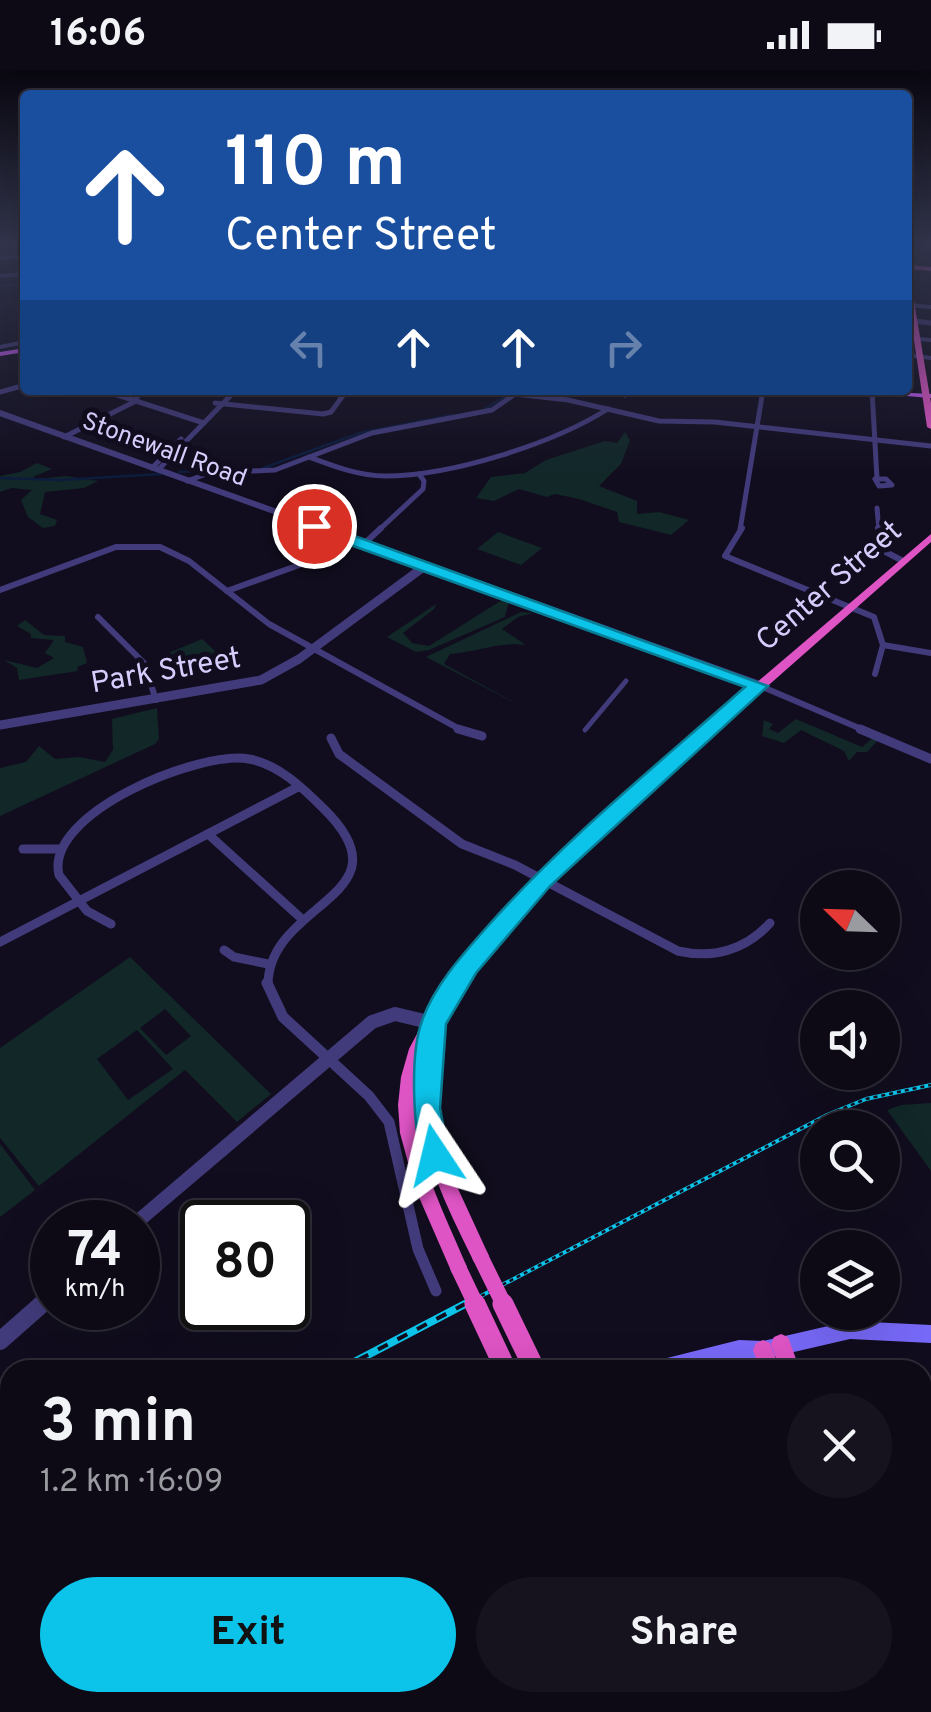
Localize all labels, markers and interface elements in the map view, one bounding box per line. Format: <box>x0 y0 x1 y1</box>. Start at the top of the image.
text: 16:06 <box>50 11 146 60</box>
text: 110 m <box>225 122 406 211</box>
icon: ahead <box>60 130 190 260</box>
text: Center Street <box>225 209 497 266</box>
icon: left <box>281 320 336 375</box>
icon: ahead <box>386 320 441 375</box>
icon: ahead <box>491 320 546 375</box>
icon: right <box>596 320 651 375</box>
street label: Stonewall Road <box>77 406 251 496</box>
pin <box>272 484 357 569</box>
icon: arrive <box>287 499 342 554</box>
street label: Center Street <box>749 514 911 660</box>
street label: Park Street <box>88 641 244 703</box>
north arrow <box>800 870 900 970</box>
map controls <box>800 870 900 1330</box>
button: sound <box>800 990 900 1090</box>
position arrow <box>383 1103 487 1207</box>
button: search <box>800 1110 900 1210</box>
speed limit sign: 80 <box>180 1200 310 1330</box>
text: 74 <box>68 1221 122 1284</box>
button: layers <box>800 1230 900 1330</box>
text: km/h <box>65 1274 125 1306</box>
text: 3 min <box>40 1387 196 1463</box>
button: close <box>787 1393 892 1498</box>
text: 1.2 km · 16:09 <box>40 1463 223 1503</box>
button: Exit <box>40 1577 456 1692</box>
button: Share <box>476 1577 892 1692</box>

